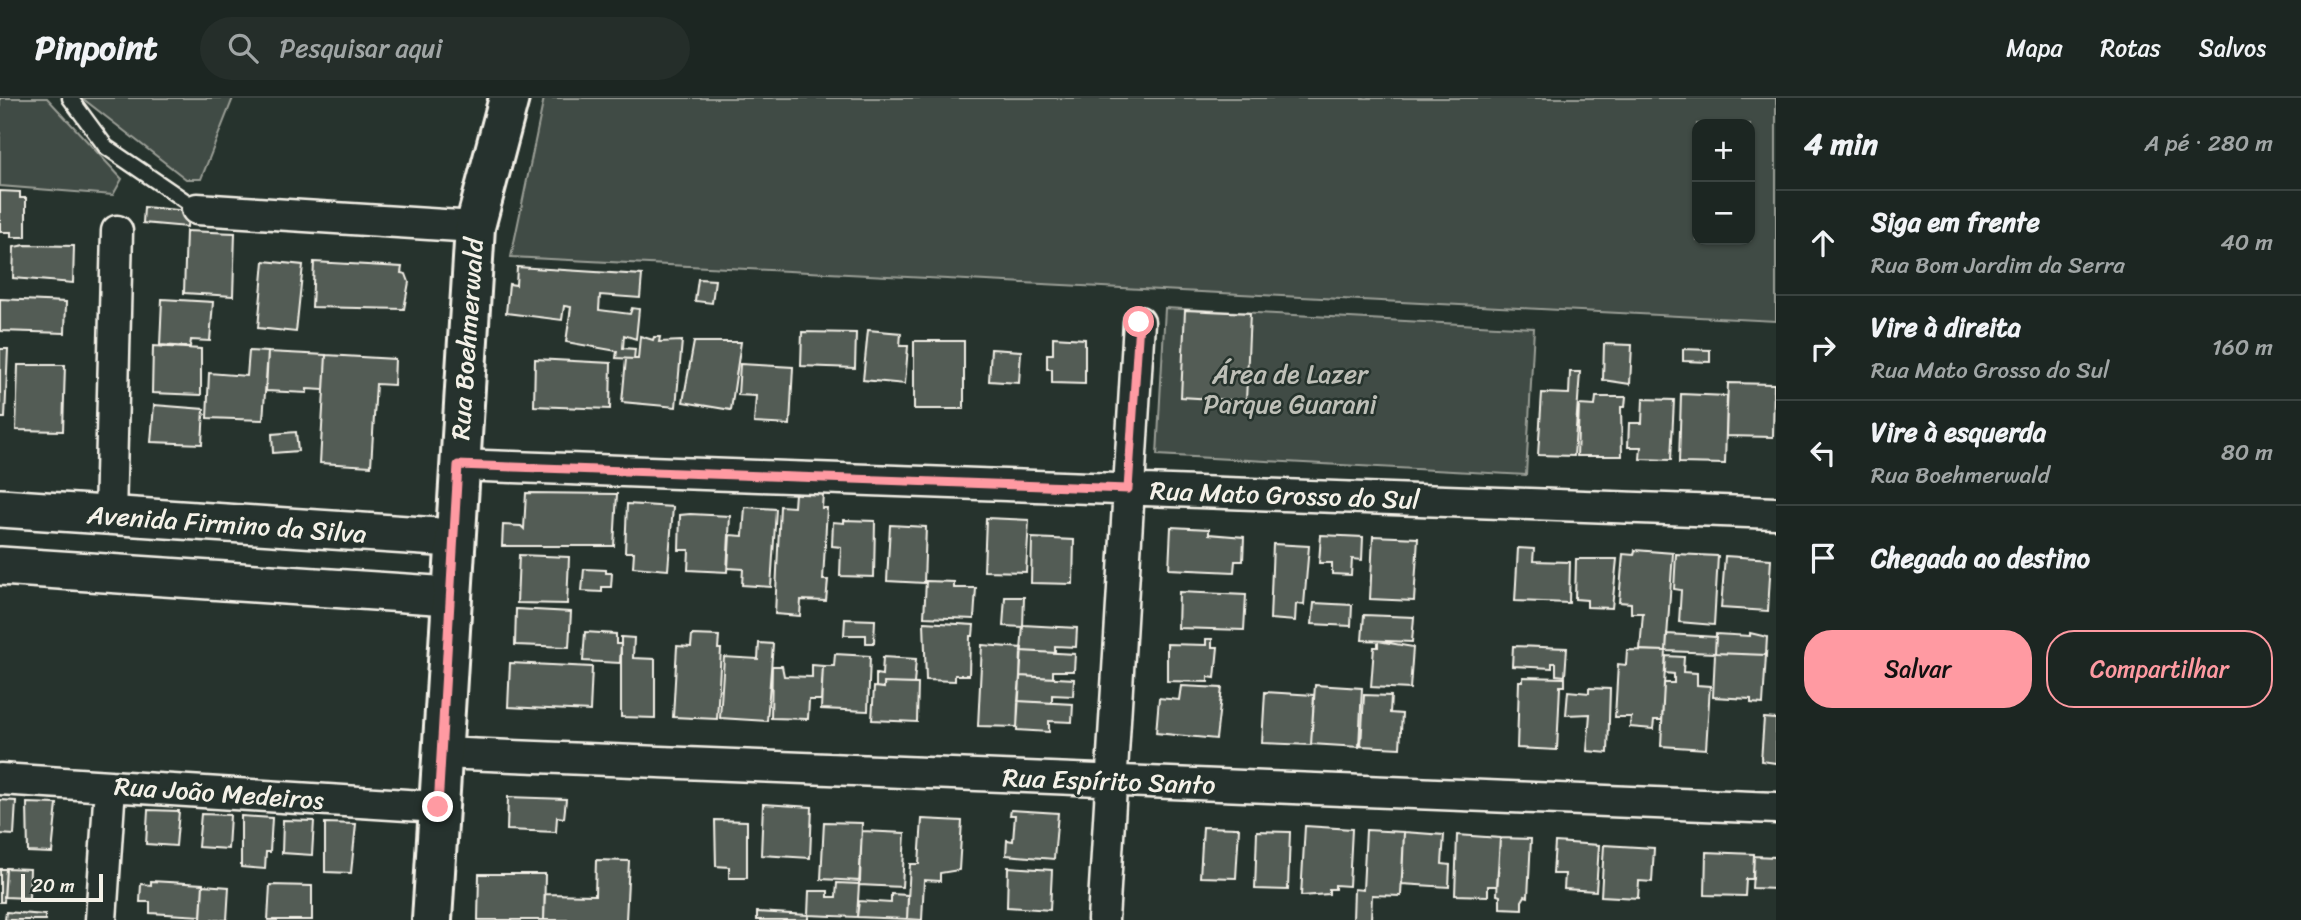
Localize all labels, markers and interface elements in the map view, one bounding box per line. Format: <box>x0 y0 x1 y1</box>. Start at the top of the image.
search box <box>200 17 690 80</box>
text: Pinpoint <box>35 19 158 77</box>
text: Pesquisar aqui <box>280 25 442 71</box>
text: Mapa <box>2006 27 2063 69</box>
text: Rotas <box>2101 27 2161 69</box>
text: Salvos <box>2199 27 2266 69</box>
icon: search <box>224 29 262 67</box>
text: 4 min <box>1804 117 1878 171</box>
map controls <box>1692 119 1755 245</box>
button: + <box>1692 119 1755 182</box>
text: A pé · 280 m <box>2145 123 2273 164</box>
button: − <box>1692 182 1755 245</box>
text: Siga em frente <box>1871 199 2040 245</box>
text: 40 m <box>2220 222 2273 263</box>
icon: ahead <box>1804 224 1842 262</box>
street label: Rua Boehmerwald <box>437 234 497 441</box>
text: Rua Bom Jardim da Serra <box>1871 245 2125 286</box>
text: Vire à direita <box>1871 304 2021 350</box>
route start <box>1123 306 1154 337</box>
text: 160 m <box>2212 327 2273 368</box>
icon: right <box>1804 329 1842 367</box>
text: Rua Mato Grosso do Sul <box>1871 350 2110 391</box>
park label: Área de Lazer Parque Guarani <box>1203 351 1378 427</box>
text: Vire à esquerda <box>1871 409 2046 455</box>
text: 80 m <box>2221 432 2273 473</box>
icon: left <box>1804 434 1842 472</box>
text: Rua Boehmerwald <box>1871 455 2050 496</box>
street label: Rua Mato Grosso do Sul <box>1149 467 1421 523</box>
street label: Avenida Firmino da Silva <box>85 491 368 557</box>
text: Chegada ao destino <box>1871 535 2090 581</box>
icon: arrive <box>1804 539 1842 577</box>
button: Salvar <box>1804 630 2032 708</box>
button: Compartilhar <box>2046 630 2273 708</box>
street label: Rua Espírito Santo <box>1002 754 1216 808</box>
street label: Rua João Medeiros <box>113 763 326 823</box>
route end <box>422 791 453 822</box>
text: 20 m <box>32 869 75 902</box>
scale bar <box>21 871 103 903</box>

